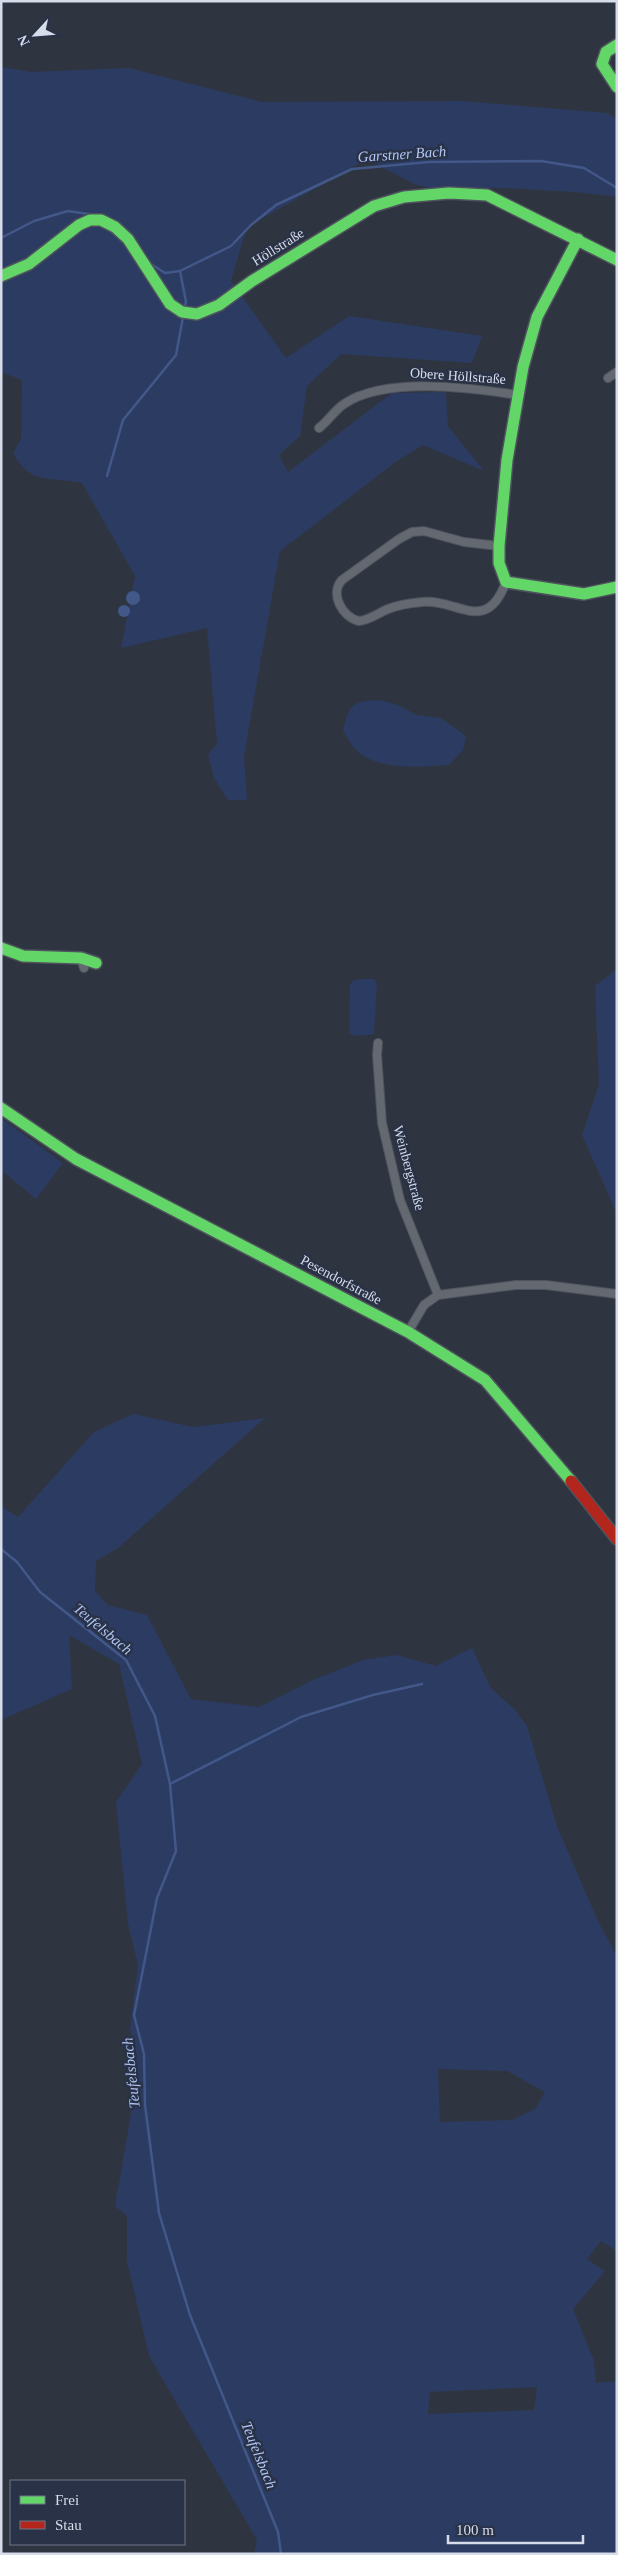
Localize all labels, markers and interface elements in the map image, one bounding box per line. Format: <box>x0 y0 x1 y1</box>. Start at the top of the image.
north arrow <box>10 10 60 60</box>
text: N <box>15 33 33 48</box>
water label: Garstner Bach <box>357 143 447 165</box>
street label: Höllstraße <box>249 225 307 269</box>
street label: Obere Höllstraße <box>410 365 506 387</box>
street label: Weinbergstraße <box>390 1124 428 1212</box>
street label: Pesendorfstraße <box>298 1252 384 1308</box>
water label: Teufelsbach <box>71 1600 135 1658</box>
water label: Teufelsbach <box>119 2037 143 2109</box>
water label: Teufelsbach <box>238 2419 280 2491</box>
legend <box>10 2480 185 2545</box>
text: Frei <box>55 2492 79 2508</box>
scale bar <box>448 2512 583 2544</box>
text: Stau <box>55 2517 82 2533</box>
text: 100 m <box>456 2522 494 2538</box>

